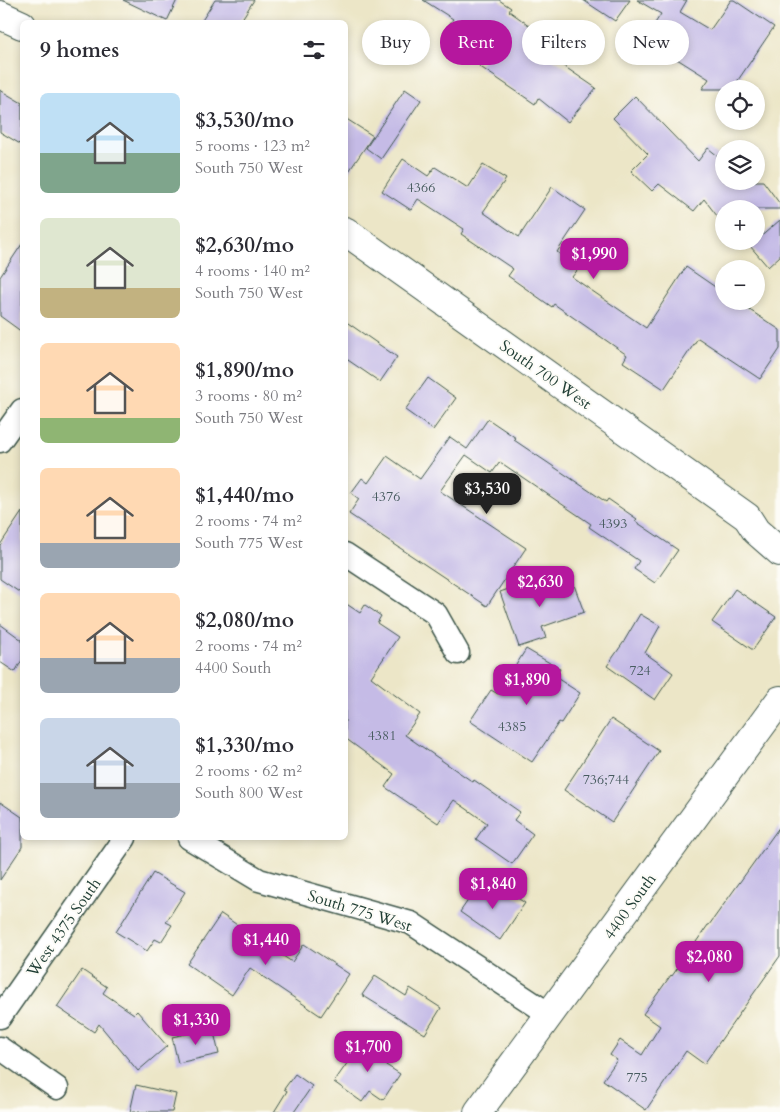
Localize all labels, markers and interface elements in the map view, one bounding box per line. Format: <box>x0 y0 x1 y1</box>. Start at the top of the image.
chip: Buy <box>362 20 430 65</box>
chip: Rent <box>440 20 512 65</box>
chip: Filters <box>522 20 605 65</box>
chip: New <box>615 20 689 65</box>
text: 9 homes <box>40 36 119 65</box>
icon: filters <box>300 36 328 64</box>
map controls <box>715 80 765 310</box>
button: locate <box>715 80 765 130</box>
text: $3,530/mo <box>195 106 294 135</box>
icon: home <box>80 113 140 173</box>
text: 5 rooms · 123 m² <box>195 135 310 157</box>
button: layers <box>715 140 765 190</box>
text: South 750 West <box>195 157 303 179</box>
house number: 4366 <box>407 178 435 197</box>
button: + <box>715 200 765 250</box>
text: $2,630/mo <box>195 231 294 260</box>
icon: home <box>80 238 140 298</box>
pin: $1,990 <box>553 238 635 280</box>
text: $1,990 <box>571 243 617 265</box>
text: 4 rooms · 140 m² <box>195 260 310 282</box>
button: − <box>715 260 765 310</box>
text: South 750 West <box>195 282 303 304</box>
street label: South 700 West <box>495 335 596 415</box>
text: $1,890/mo <box>195 356 294 385</box>
icon: home <box>80 363 140 423</box>
text: 3 rooms · 80 m² <box>195 385 302 407</box>
text: South 750 West <box>195 407 303 429</box>
pin: $3,530 <box>446 472 528 515</box>
text: $3,530 <box>464 478 510 500</box>
text: $1,440/mo <box>195 481 294 510</box>
house number: 4376 <box>372 487 400 506</box>
icon: home <box>80 488 140 548</box>
text: 2 rooms · 74 m² <box>195 510 302 532</box>
house number: 4393 <box>599 514 627 533</box>
text: South 775 West <box>195 532 303 554</box>
pin: $2,630 <box>499 566 581 608</box>
text: $2,630 <box>517 571 563 593</box>
text: $2,080/mo <box>195 606 294 635</box>
icon: home <box>80 613 140 673</box>
text: 2 rooms · 74 m² <box>195 635 302 657</box>
text: 4400 South <box>195 657 271 679</box>
house number: 724 <box>629 661 651 680</box>
pin: $1,890 <box>486 664 568 706</box>
text: $1,890 <box>504 669 550 691</box>
house number: 4385 <box>498 717 526 736</box>
house number: 4381 <box>368 726 396 745</box>
text: $1,330/mo <box>195 731 294 760</box>
icon: home <box>80 738 140 798</box>
text: 2 rooms · 62 m² <box>195 760 302 782</box>
house number: 736;744 <box>583 770 629 789</box>
text: South 800 West <box>195 782 303 804</box>
pin: $1,840 <box>452 868 534 910</box>
street label: 4400 South <box>598 869 661 944</box>
text: $1,840 <box>470 873 516 895</box>
street label: West 4375 South <box>21 874 106 982</box>
street label: South 775 West <box>305 885 414 937</box>
pin: $1,440 <box>225 924 307 966</box>
text: $1,440 <box>243 929 289 951</box>
pin: $2,080 <box>668 940 750 983</box>
text: $2,080 <box>686 946 732 968</box>
pin: $1,330 <box>155 1004 237 1046</box>
text: $1,330 <box>173 1009 219 1031</box>
pin: $1,700 <box>327 1030 409 1073</box>
text: $1,700 <box>345 1036 391 1058</box>
house number: 775 <box>626 1068 648 1087</box>

